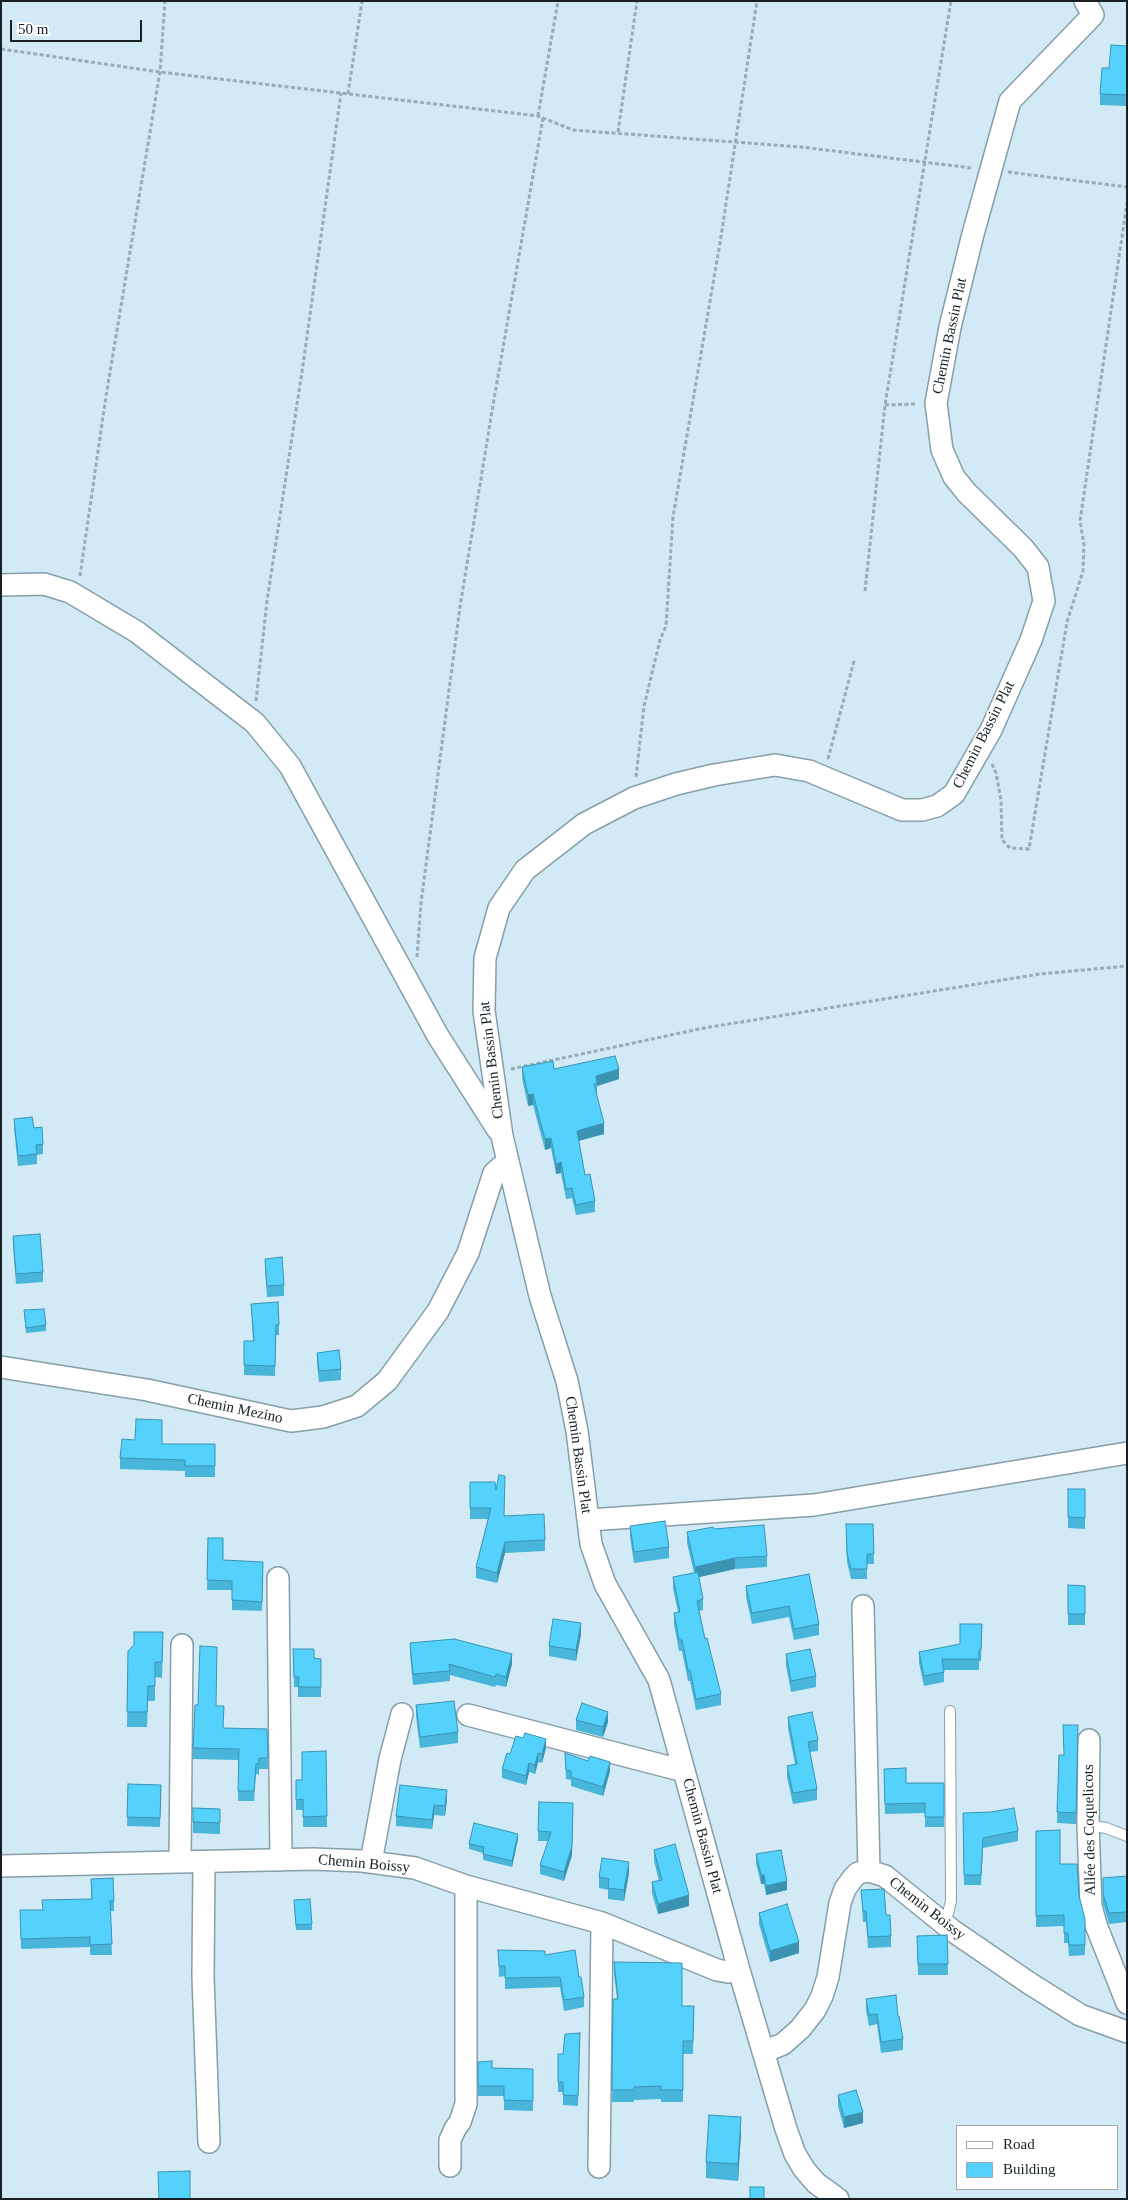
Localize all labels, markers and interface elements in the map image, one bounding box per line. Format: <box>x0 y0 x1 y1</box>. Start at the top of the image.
scale bar <box>12 10 145 42</box>
text: 50 m <box>18 21 48 37</box>
street label: Chemin Bassin Plat <box>929 276 971 396</box>
street label: Chemin Bassin Plat <box>949 678 1019 792</box>
street label: Chemin Bassin Plat <box>476 1000 508 1120</box>
street label: Chemin Mezino <box>186 1390 284 1428</box>
street label: Chemin Bassin Plat <box>561 1395 595 1515</box>
street label: Allée des Coquelicots <box>1080 1764 1100 1896</box>
street label: Chemin Bassin Plat <box>678 1777 726 1895</box>
street label: Chemin Boissy <box>317 1851 411 1877</box>
street label: Chemin Boissy <box>885 1874 969 1944</box>
legend <box>956 2125 1118 2190</box>
text: Road <box>1003 2136 1035 2152</box>
text: Building <box>1003 2161 1056 2177</box>

